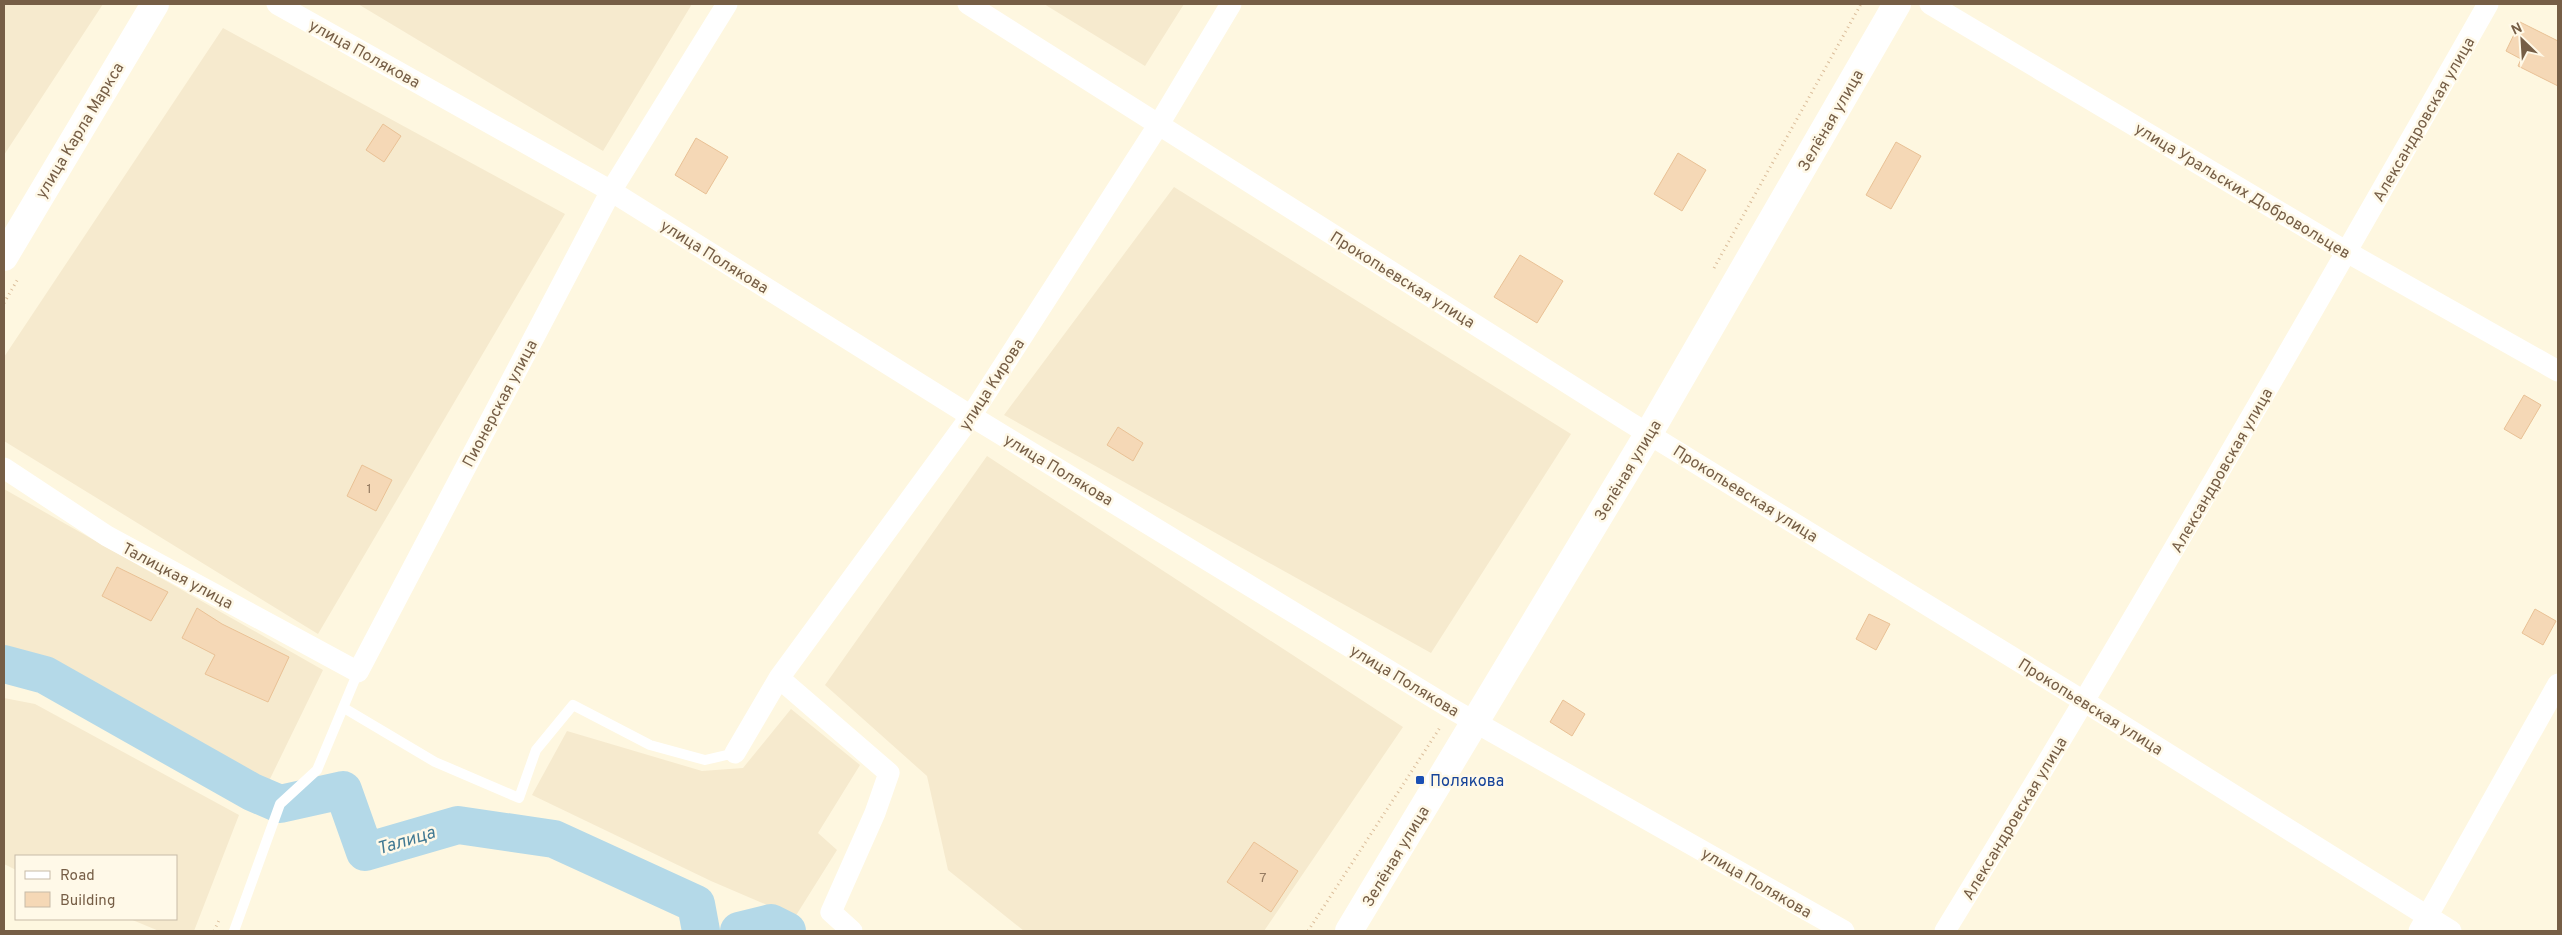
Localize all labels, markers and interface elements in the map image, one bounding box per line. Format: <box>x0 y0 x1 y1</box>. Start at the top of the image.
north arrow <box>2497 15 2547 65</box>
street label: улица Полякова <box>305 16 423 94</box>
text: N <box>2509 20 2525 39</box>
street label: Александровская улица <box>2369 34 2480 206</box>
street label: улица Карла Маркса <box>32 59 129 203</box>
street label: Зелёная улица <box>1794 66 1869 176</box>
street label: улица Уральских Добровольцев <box>2130 119 2354 264</box>
street label: улица Полякова <box>656 216 772 299</box>
street label: Прокопьевская улица <box>1326 228 1478 333</box>
street label: улица Кирова <box>956 335 1030 435</box>
street label: Пионерская улица <box>459 337 543 471</box>
street label: Александровская улица <box>2167 385 2278 557</box>
street label: Зелёная улица <box>1591 417 1667 525</box>
street label: улица Полякова <box>1000 430 1116 511</box>
street label: Прокопьевская улица <box>1669 442 1821 547</box>
house number: 1 <box>366 481 372 498</box>
street label: Талицкая улица <box>118 539 236 614</box>
street label: улица Полякова <box>1346 641 1462 722</box>
street label: Прокопьевская улица <box>2014 655 2166 760</box>
street label: Александровская улица <box>1959 734 2072 904</box>
place label: Полякова <box>1430 772 1504 792</box>
marker: Полякова <box>1414 774 1426 786</box>
street label: Зелёная улица <box>1359 803 1435 911</box>
water label: Талица <box>375 822 439 861</box>
street label: улица Полякова <box>1697 844 1815 923</box>
legend <box>15 855 178 920</box>
text: Road <box>60 867 95 886</box>
house number: 7 <box>1259 870 1267 887</box>
text: Building <box>60 892 115 911</box>

